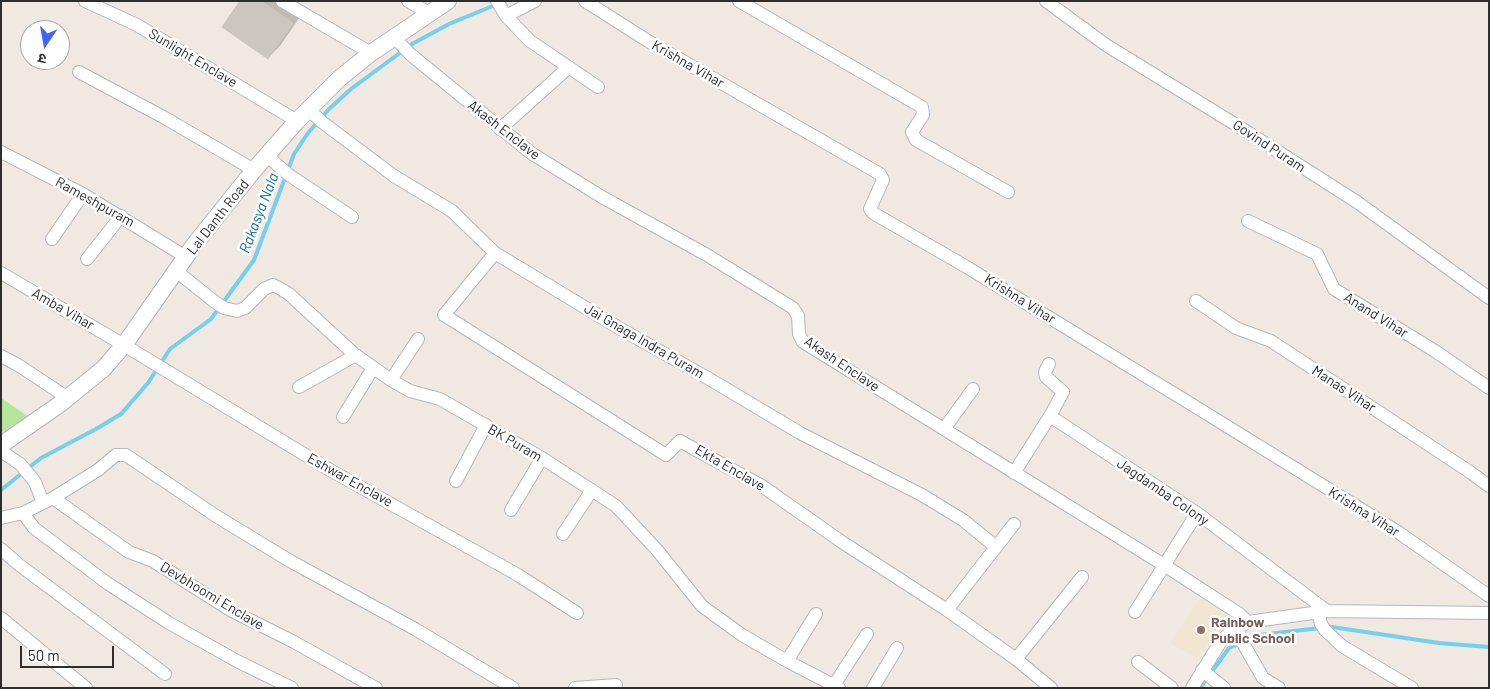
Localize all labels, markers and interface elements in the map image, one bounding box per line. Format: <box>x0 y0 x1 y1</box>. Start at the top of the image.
north arrow <box>20 20 70 70</box>
street label: Sunlight Enclave <box>146 25 240 91</box>
street label: Krishna Vihar <box>649 37 727 91</box>
text: उ <box>36 50 48 68</box>
street label: Akash Enclave <box>465 97 543 163</box>
street label: Govind Puram <box>1229 116 1309 176</box>
water label: Rakasya Nala <box>235 170 283 256</box>
street label: Rameshpuram <box>53 173 137 231</box>
street label: Lal Danth Road <box>183 176 253 258</box>
street label: Krishna Vihar <box>981 271 1059 327</box>
street label: Amba Vihar <box>29 284 97 334</box>
street label: Anand Vihar <box>1341 289 1411 341</box>
street label: Jai Gnaga Indra Puram <box>581 300 707 382</box>
street label: Akash Enclave <box>801 333 883 395</box>
street label: Manas Vihar <box>1309 362 1379 416</box>
street label: BK Puram <box>485 421 545 465</box>
street label: Ekta Enclave <box>692 441 768 495</box>
street label: Eshwar Enclave <box>304 450 396 510</box>
street label: Jagdamba Colony <box>1114 455 1212 529</box>
street label: Krishna Vihar <box>1325 484 1403 540</box>
street label: Devbhoomi Enclave <box>157 558 267 634</box>
place label: Rainbow Public School <box>1211 614 1295 646</box>
marker: Rainbow Public School <box>1195 624 1207 636</box>
scale bar <box>22 636 116 668</box>
text: 50 m <box>28 646 60 664</box>

